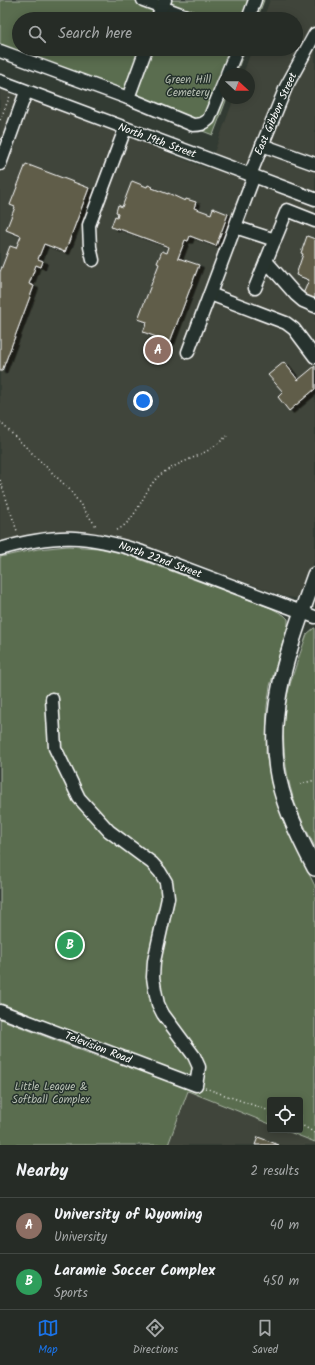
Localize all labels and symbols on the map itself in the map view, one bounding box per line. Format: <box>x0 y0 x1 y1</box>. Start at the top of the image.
north arrow <box>219 68 255 104</box>
street label: East Gibbon Street <box>250 69 303 158</box>
park label: Green Hill Cemetery <box>165 71 211 102</box>
street label: North 19th Street <box>115 119 199 164</box>
pin: A <box>145 335 171 365</box>
your location <box>133 391 153 411</box>
street label: North 22nd Street <box>116 537 205 584</box>
pin: B <box>57 930 83 960</box>
street label: Television Road <box>62 1027 135 1069</box>
park label: Little League & Softball Complex <box>12 1078 90 1109</box>

